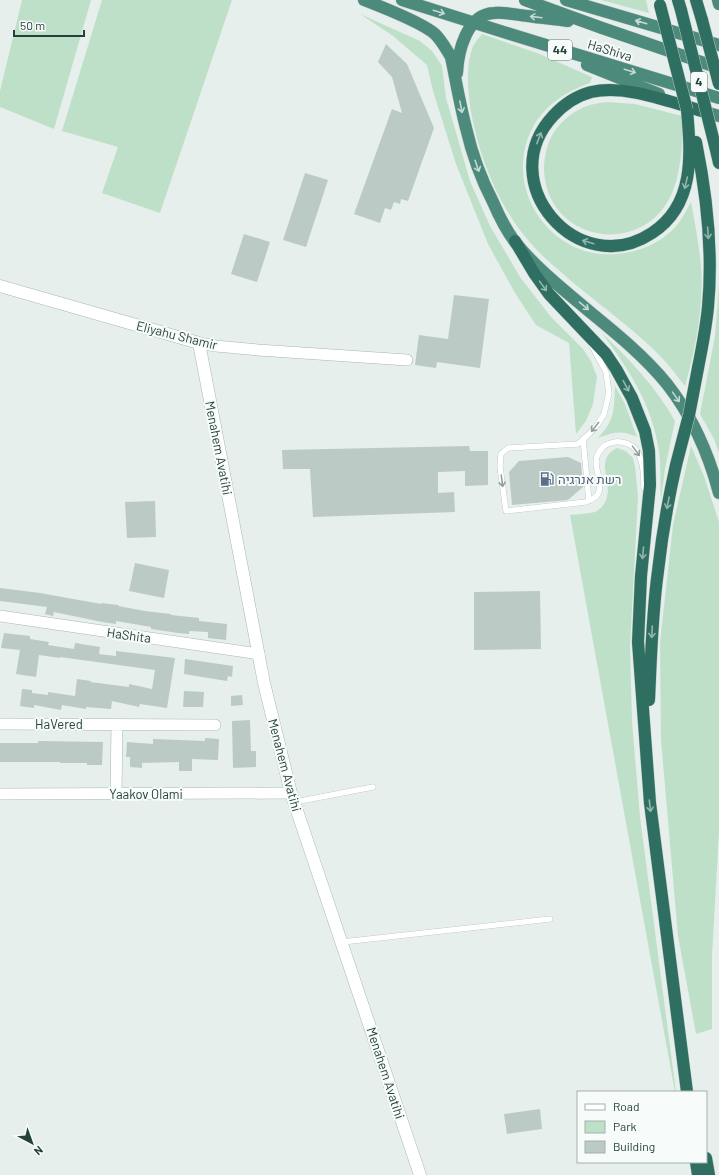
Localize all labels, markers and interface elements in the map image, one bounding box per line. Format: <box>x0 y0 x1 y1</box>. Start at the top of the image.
one-way arrow <box>433 9 446 16</box>
scale bar <box>14 12 84 38</box>
one-way arrow <box>530 13 543 21</box>
text: 50 m <box>20 18 45 32</box>
one-way arrow <box>635 18 648 25</box>
street label: HaShiva <box>586 36 634 64</box>
road number: 44 <box>548 40 572 60</box>
one-way arrow <box>624 68 637 75</box>
road number: 4 <box>691 72 707 92</box>
one-way arrow <box>457 100 465 113</box>
one-way arrow <box>535 132 543 144</box>
one-way arrow <box>474 159 481 172</box>
one-way arrow <box>682 176 690 189</box>
one-way arrow <box>705 226 712 239</box>
one-way arrow <box>581 238 594 245</box>
one-way arrow <box>539 280 548 291</box>
one-way arrow <box>578 302 589 311</box>
street label: Eliyahu Shamir <box>135 317 220 353</box>
one-way arrow <box>623 379 630 391</box>
one-way arrow <box>672 391 680 402</box>
street label: Menahem Avatihi <box>202 400 236 496</box>
one-way arrow <box>591 422 599 433</box>
one-way arrow <box>632 446 640 457</box>
fuel station icon: רשת אנרגיה <box>539 471 555 487</box>
place label: רשת אנרגיה <box>558 471 621 487</box>
one-way arrow <box>498 474 506 487</box>
one-way arrow <box>663 496 671 509</box>
one-way arrow <box>639 546 646 559</box>
street label: HaShita <box>106 624 152 646</box>
one-way arrow <box>649 625 656 638</box>
street label: HaVered <box>35 716 83 732</box>
street label: Menahem Avatihi <box>265 717 305 813</box>
street label: Yaakov Olami <box>109 786 183 802</box>
one-way arrow <box>647 799 654 812</box>
street label: Menahem Avatihi <box>364 1025 408 1121</box>
legend <box>577 1091 707 1163</box>
text: Road <box>613 1099 640 1113</box>
text: Park <box>613 1119 637 1133</box>
north arrow <box>12 1123 52 1163</box>
text: Building <box>613 1139 655 1153</box>
text: N <box>32 1144 46 1158</box>

